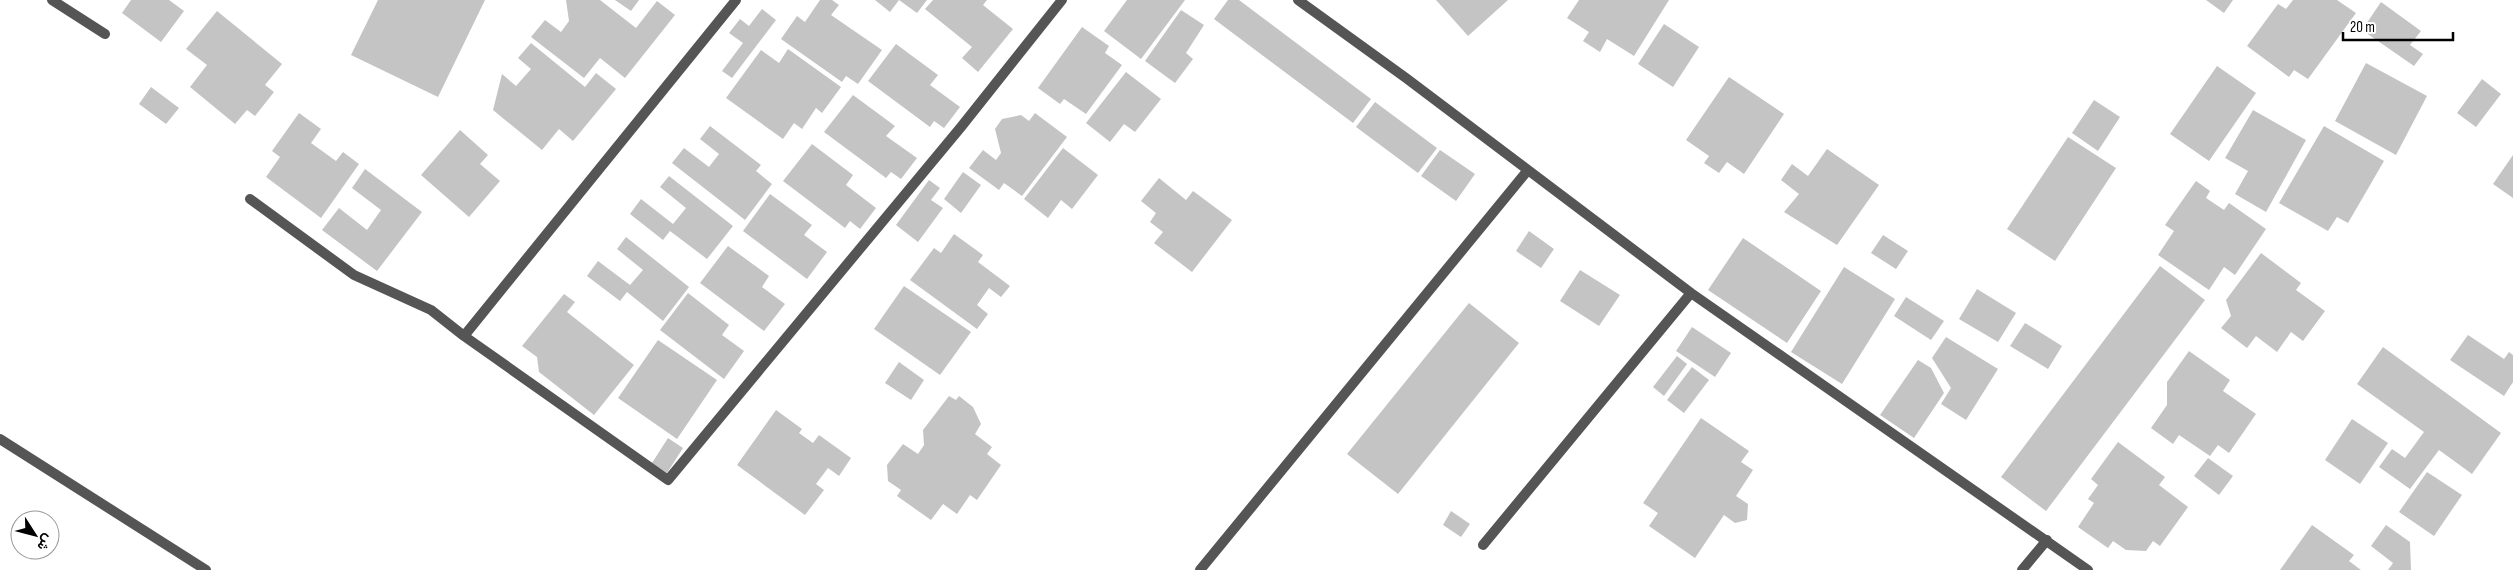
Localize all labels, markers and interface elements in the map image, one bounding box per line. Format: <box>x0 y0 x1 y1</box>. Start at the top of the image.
scale bar <box>2343 10 2453 42</box>
text: 20 m <box>2350 18 2375 37</box>
north arrow <box>10 510 60 560</box>
text: ش <box>33 531 57 554</box>

